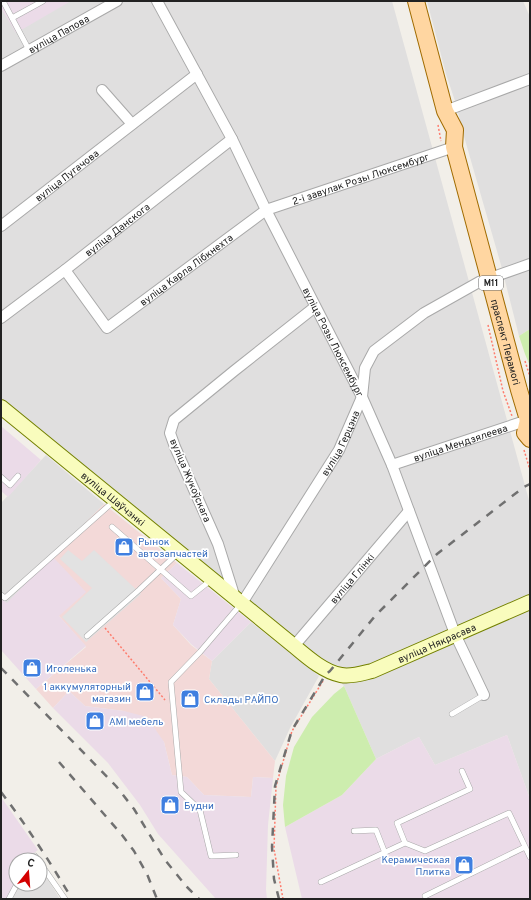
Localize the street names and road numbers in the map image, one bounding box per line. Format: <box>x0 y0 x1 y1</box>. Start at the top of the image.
street label: вуліца Папова <box>27 13 92 57</box>
street label: вуліца Пугачова <box>33 147 102 205</box>
street label: 2-і завулак Розы Люксембург <box>291 151 431 209</box>
street label: вуліца Данскога <box>83 201 153 260</box>
street label: вуліца Карла Лібкнехта <box>138 232 236 309</box>
road number: М11 <box>479 276 503 290</box>
street label: вуліца Розы Люксембург <box>299 286 366 399</box>
street label: праспект Перамогі <box>487 298 522 387</box>
street label: вуліца Герцэна <box>319 409 363 479</box>
street label: вуліца Мендзялеева <box>412 422 510 465</box>
street label: вуліца Жукоўскага <box>166 437 213 524</box>
street label: вуліца Шаўчэнкі <box>78 470 147 530</box>
street label: вуліца Глінкі <box>328 551 378 607</box>
street label: вуліца Някрасава <box>396 621 478 667</box>

